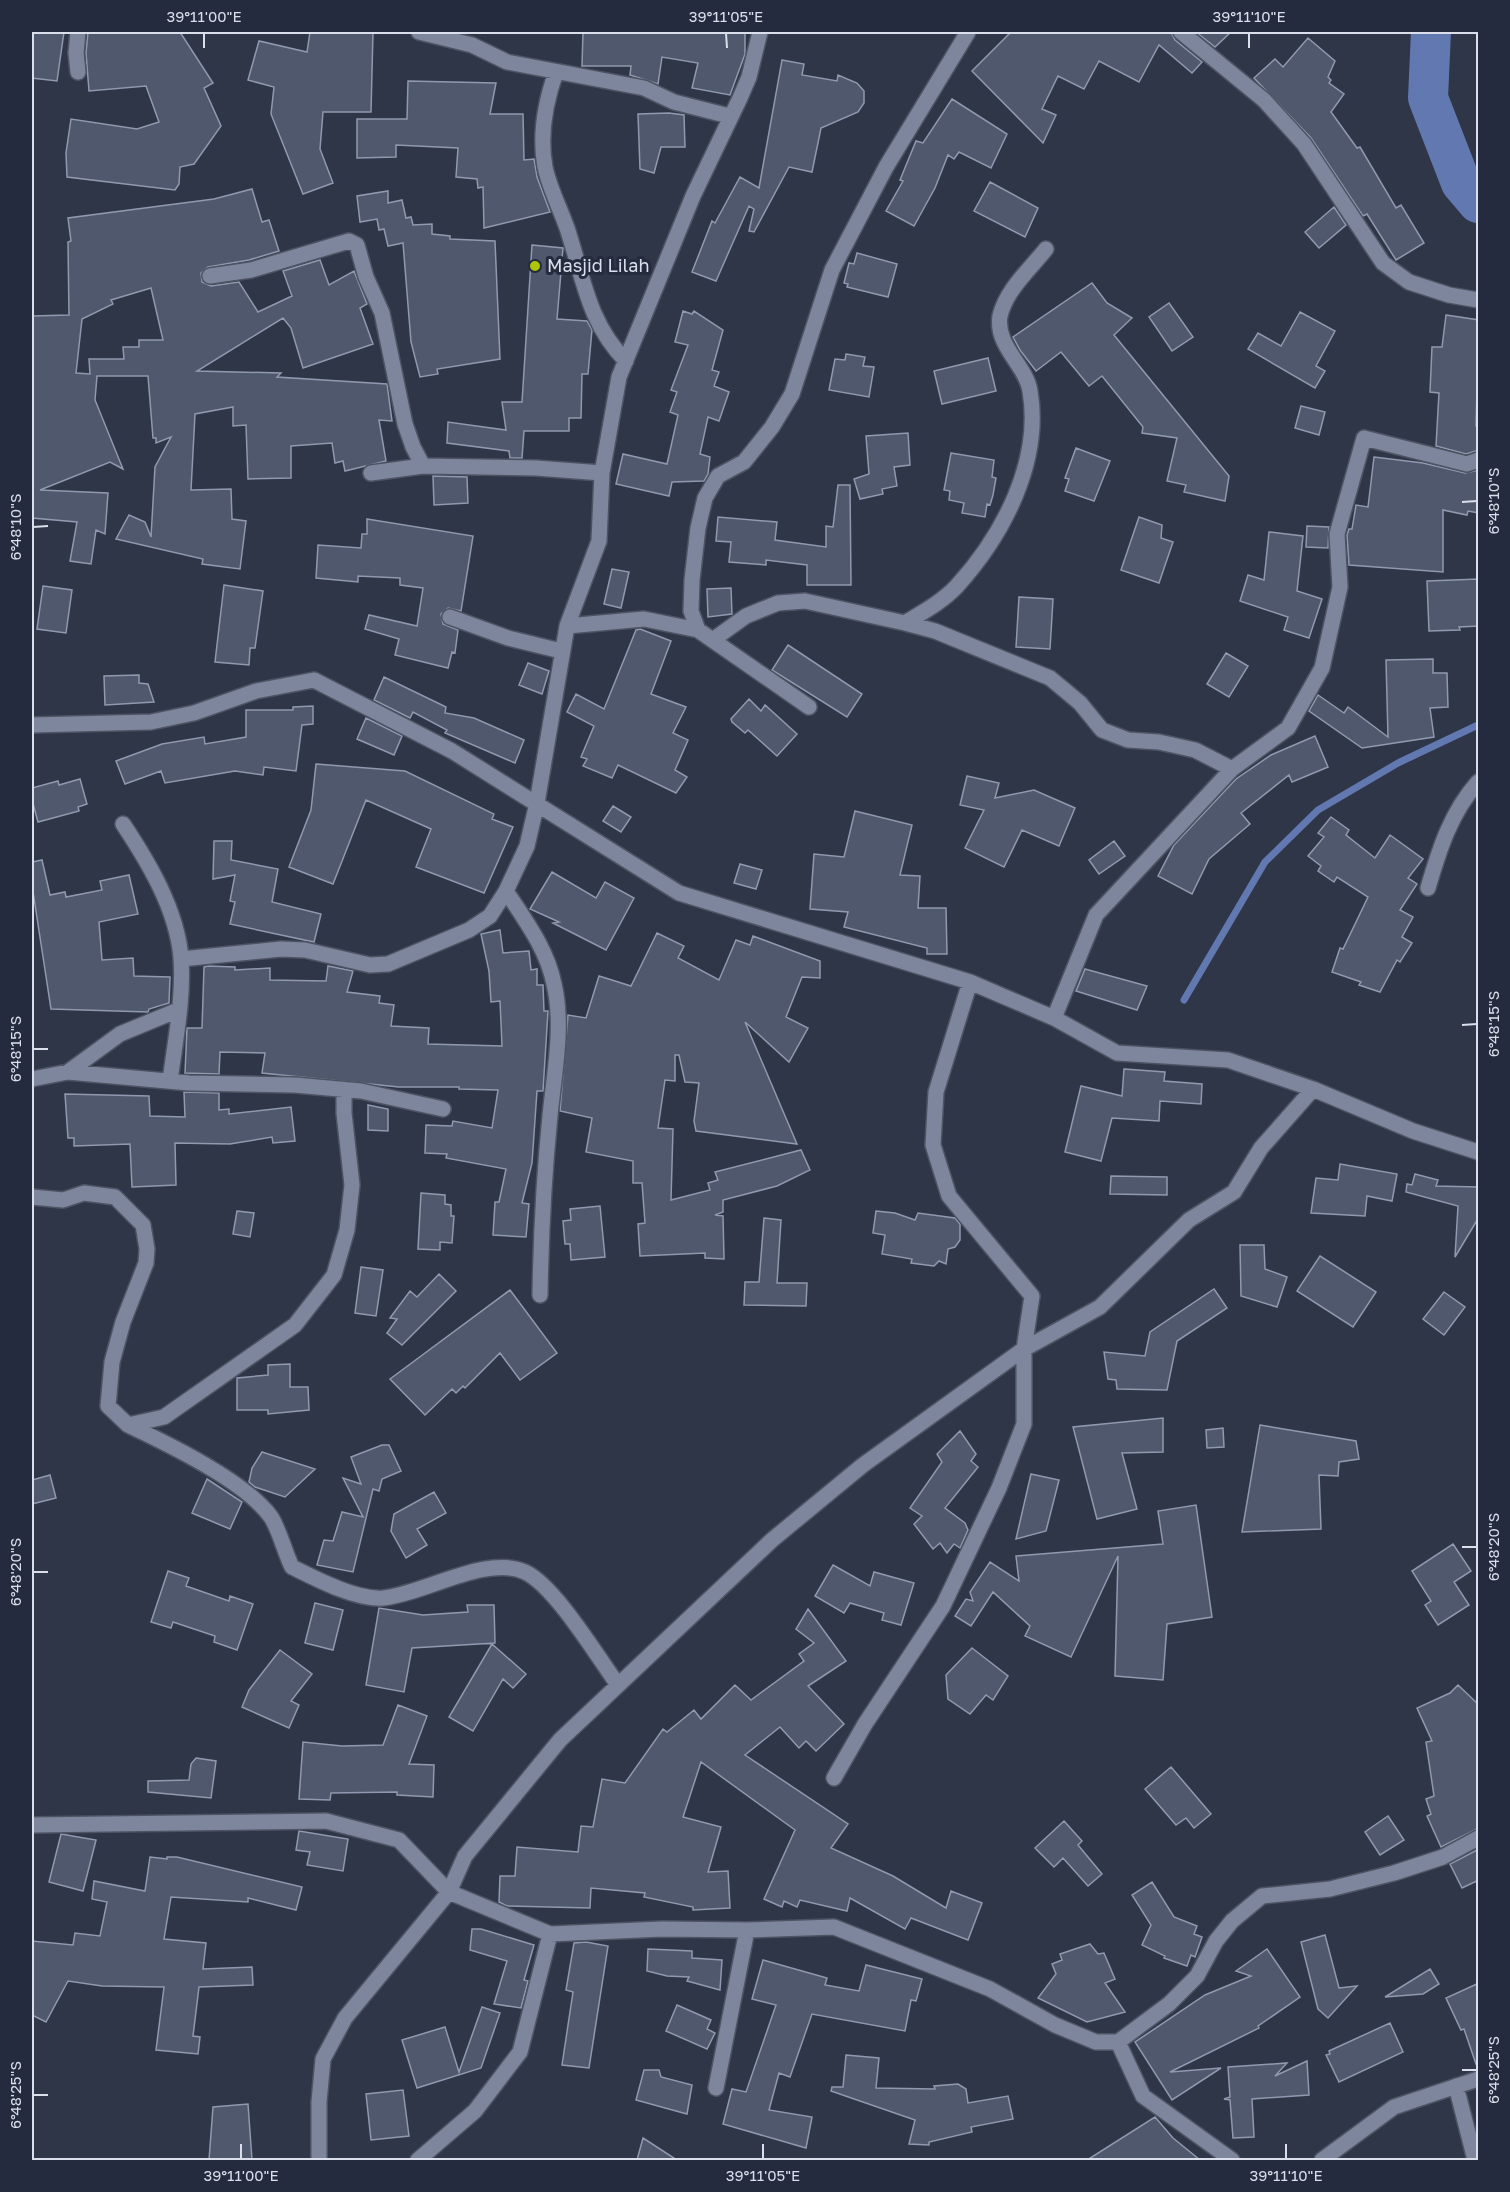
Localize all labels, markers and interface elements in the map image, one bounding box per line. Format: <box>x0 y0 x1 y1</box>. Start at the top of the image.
text: 39°11'00"E <box>166 7 242 25</box>
text: 39°11'05"E <box>689 7 763 25</box>
text: 39°11'10"E <box>1212 7 1286 25</box>
place label: Masjid Lilah <box>547 254 650 276</box>
marker: Masjid Lilah <box>528 259 542 273</box>
text: 6°48'10"S <box>1484 467 1502 535</box>
text: 6°48'10"S <box>6 493 24 561</box>
text: 6°48'15"S <box>1484 991 1502 1057</box>
text: 6°48'15"S <box>6 1016 24 1082</box>
text: 6°48'20"S <box>1484 1513 1502 1581</box>
text: 6°48'20"S <box>6 1538 24 1606</box>
text: 6°48'25"S <box>1484 2036 1502 2104</box>
text: 6°48'25"S <box>6 2061 24 2129</box>
text: 39°11'00"E <box>203 2166 279 2184</box>
text: 39°11'05"E <box>726 2166 800 2184</box>
text: 39°11'10"E <box>1249 2166 1323 2184</box>

